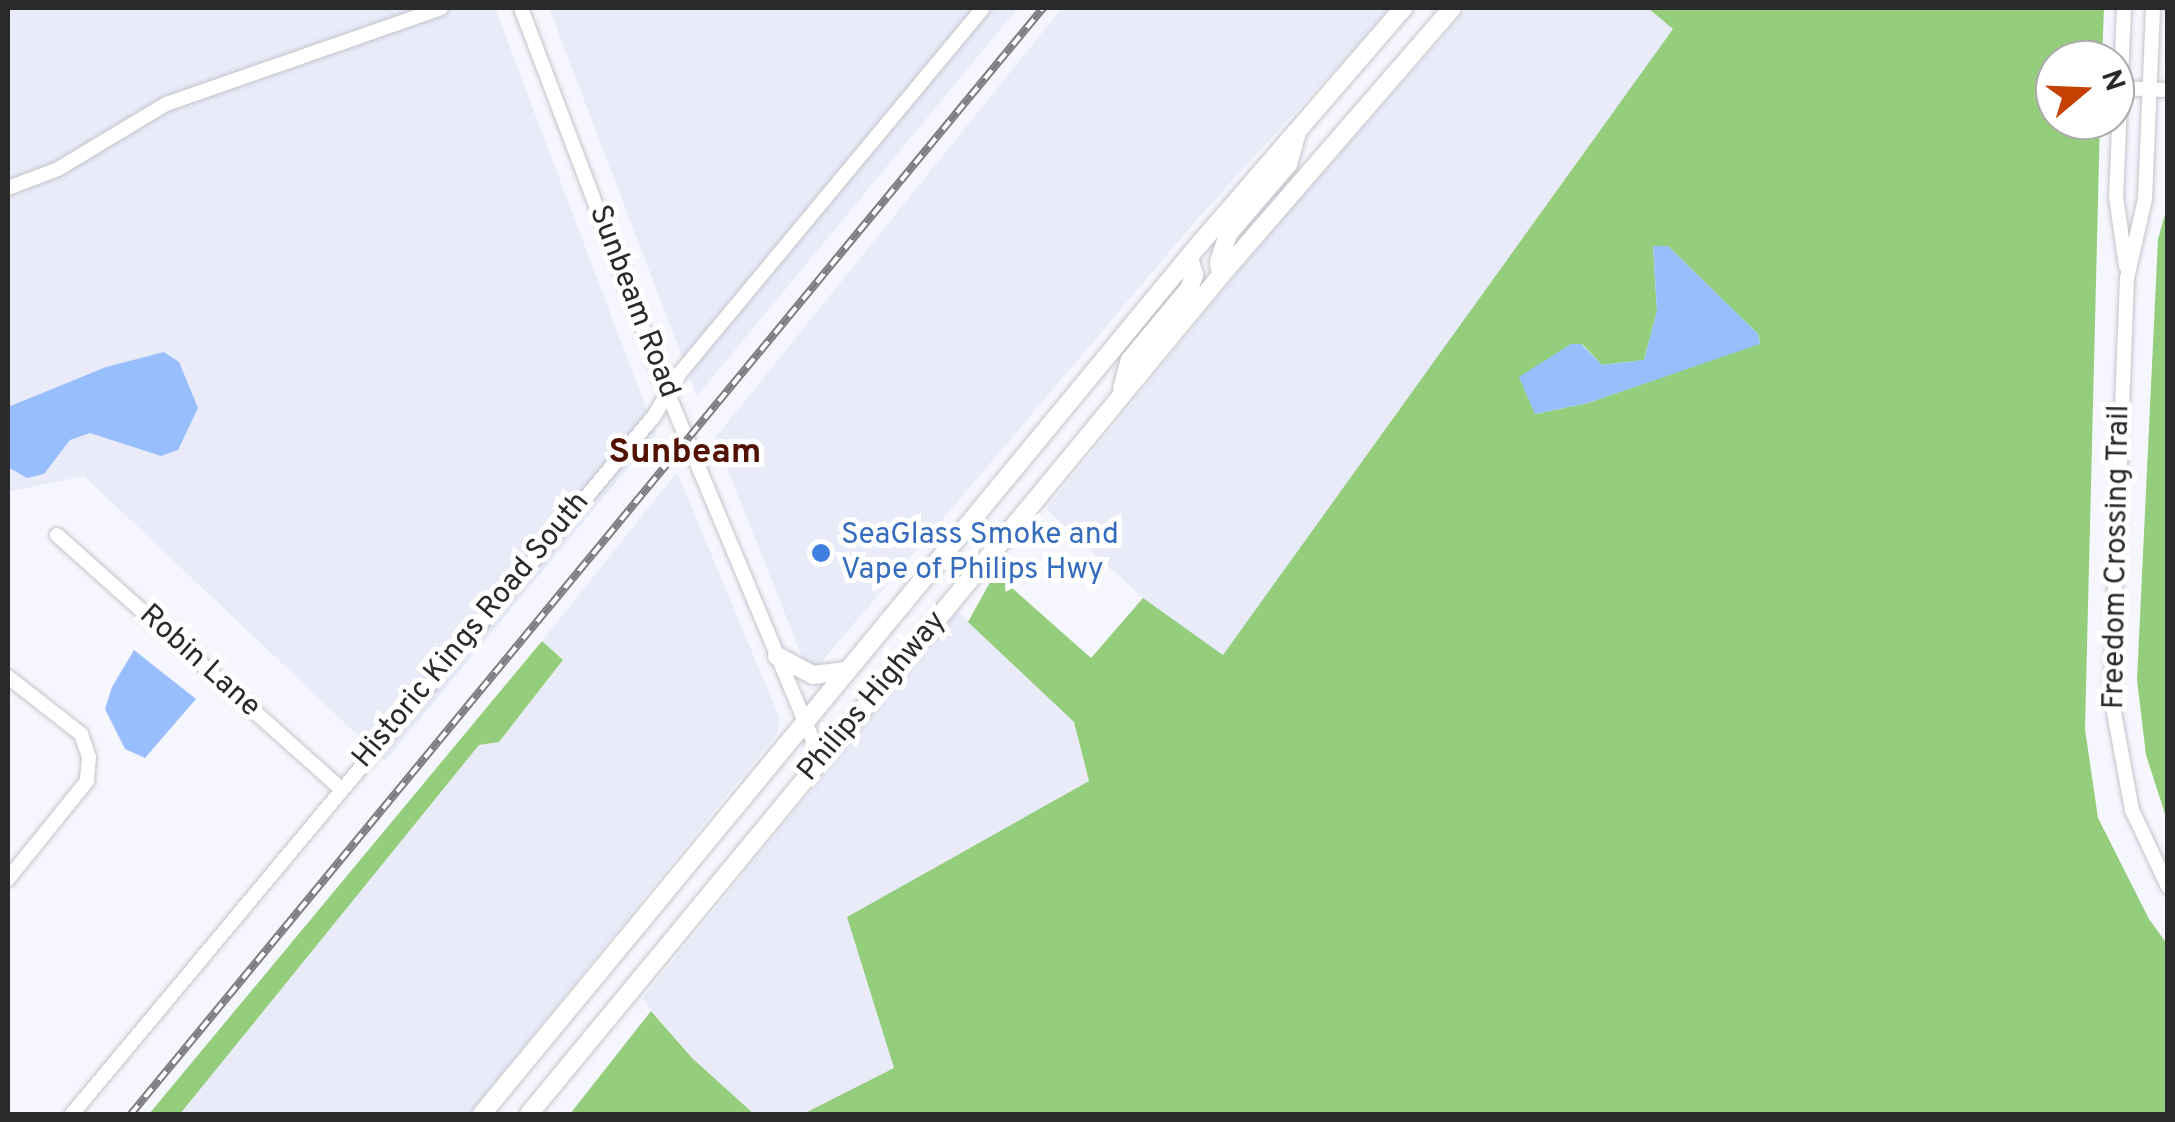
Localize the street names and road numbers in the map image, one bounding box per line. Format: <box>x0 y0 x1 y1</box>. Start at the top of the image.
street label: Sunbeam Road <box>580 201 686 403</box>
street label: Freedom Crossing Trail <box>2097 404 2139 710</box>
street label: Historic Kings Road South <box>346 486 598 776</box>
street label: Robin Lane <box>131 598 267 726</box>
street label: Philips Highway <box>791 604 955 790</box>

